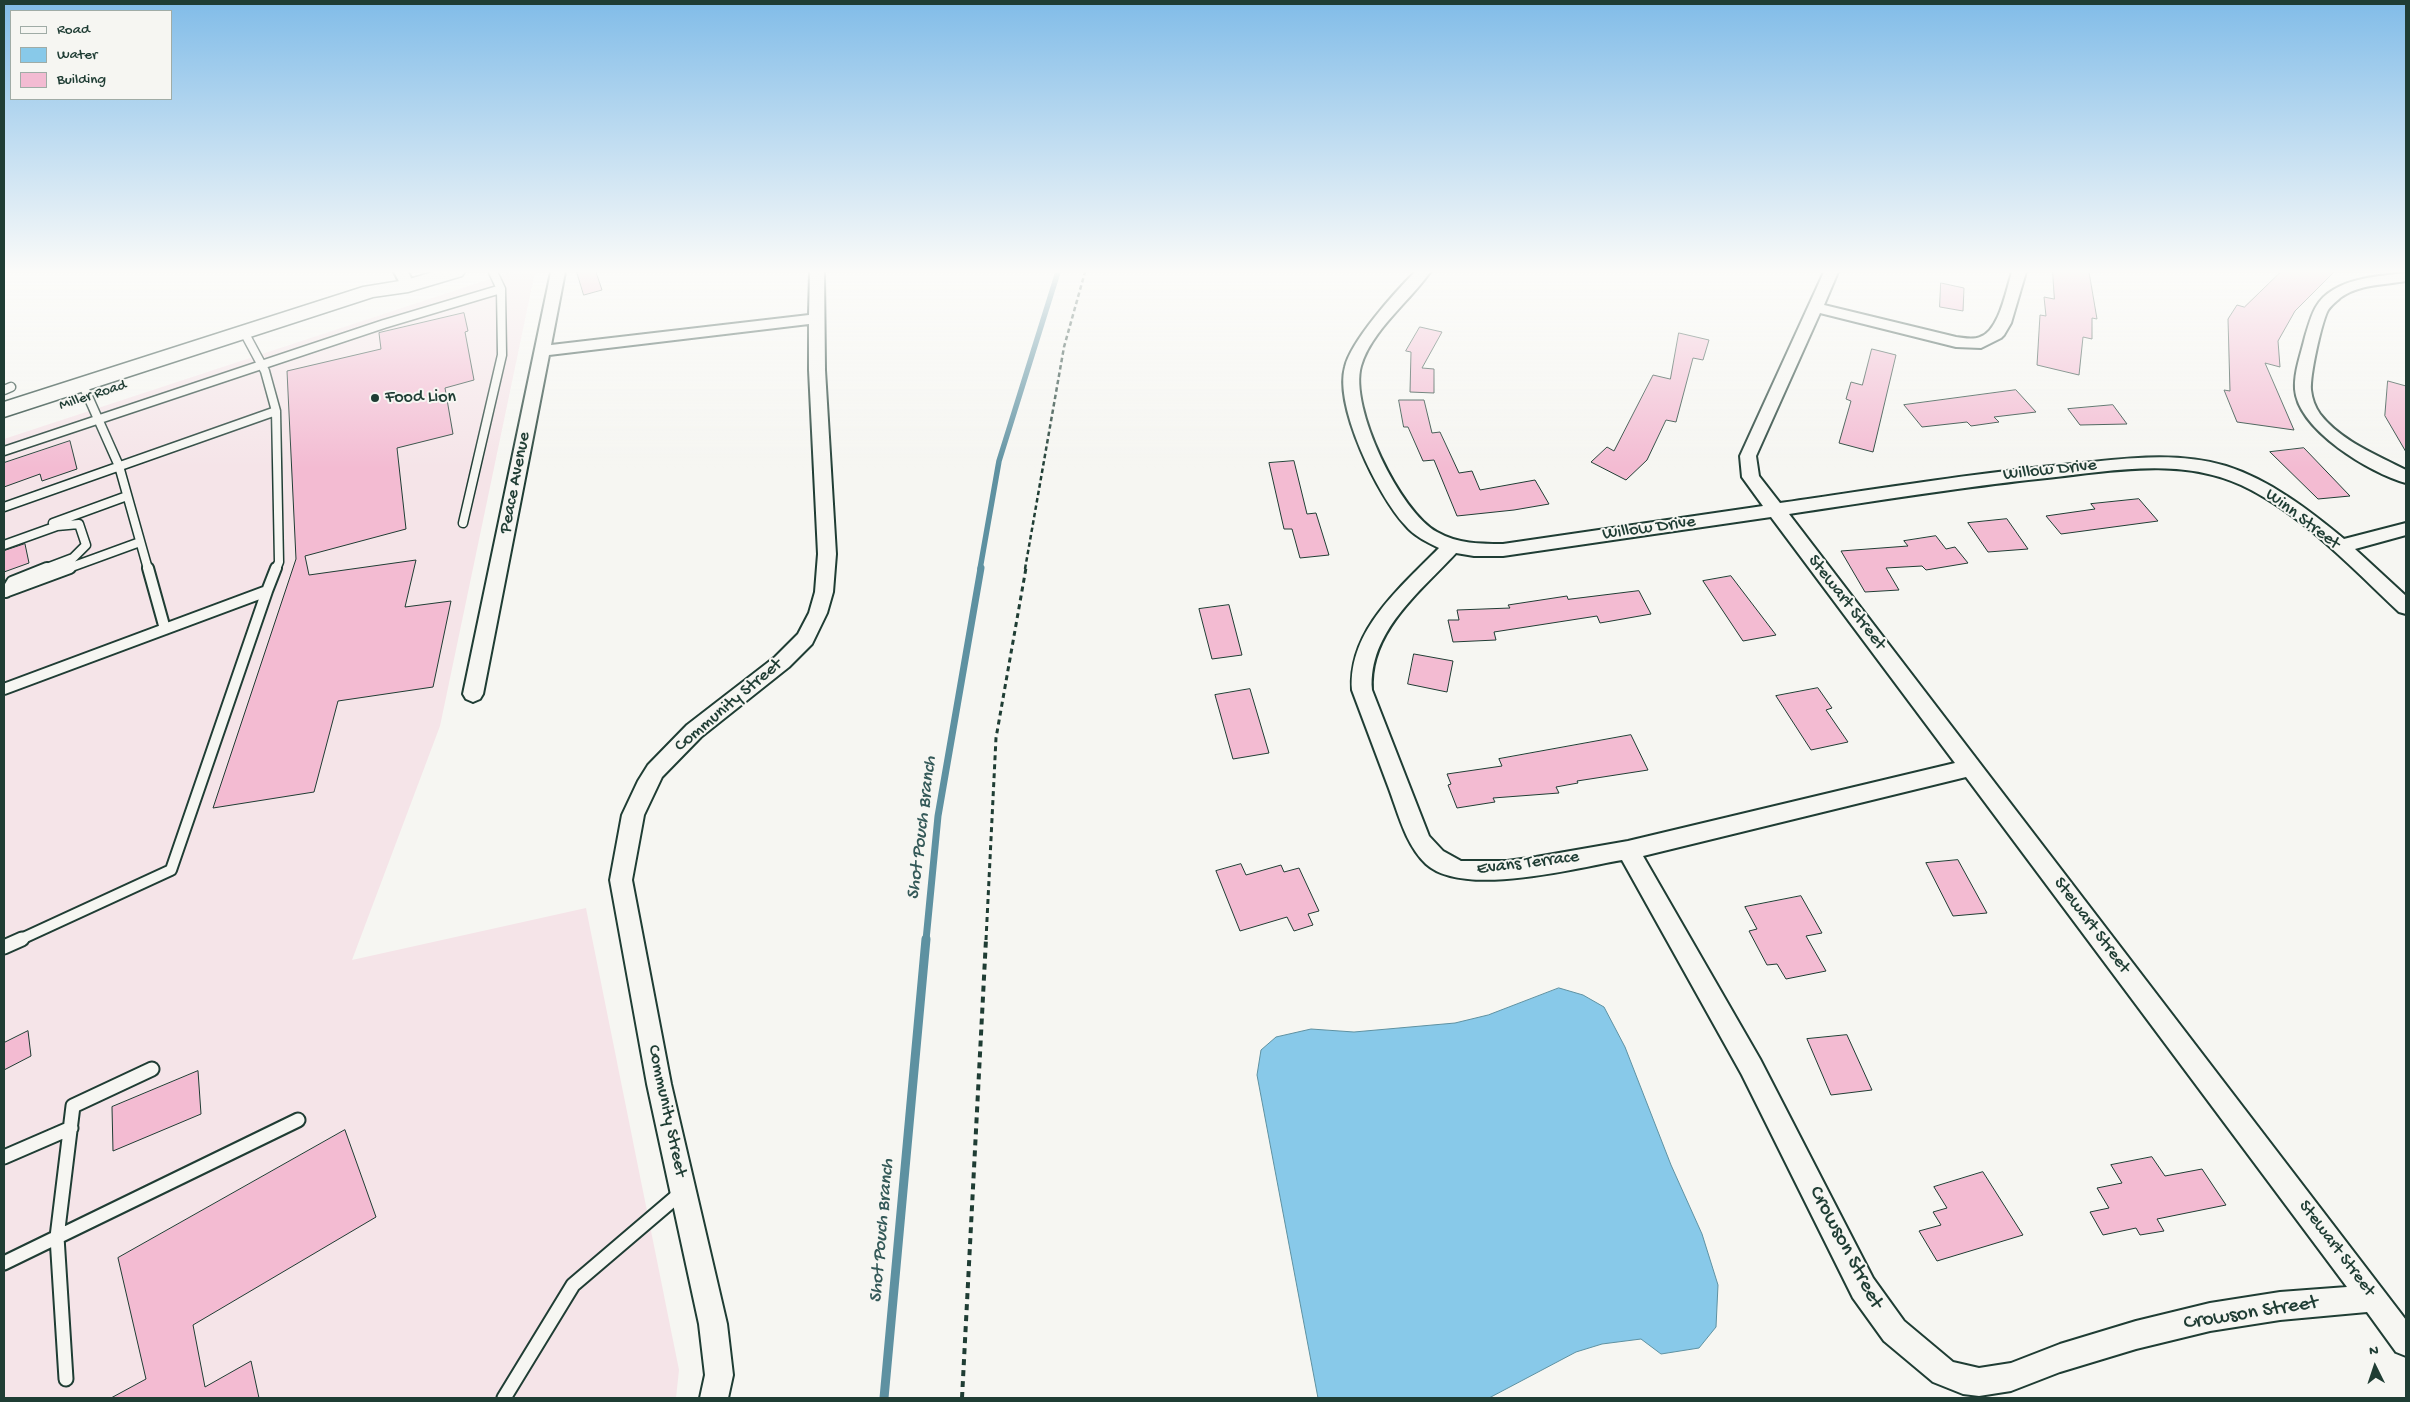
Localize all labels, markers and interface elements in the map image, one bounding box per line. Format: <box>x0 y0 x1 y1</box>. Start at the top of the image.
legend <box>10 10 172 100</box>
text: Road <box>57 21 90 39</box>
text: Water <box>57 46 97 64</box>
text: Building <box>57 71 106 89</box>
street label: Miller Road <box>57 377 129 415</box>
place label: Food Lion <box>385 387 456 409</box>
marker: Food Lion <box>369 392 381 404</box>
street label: Peace Avenue <box>496 430 536 536</box>
street label: Willow Drive <box>2002 455 2098 487</box>
street label: Winn Street <box>2260 485 2344 555</box>
street label: Willow Drive <box>1601 512 1697 546</box>
street label: Stewart Street <box>1802 551 1890 655</box>
street label: Community Street <box>671 655 787 757</box>
water label: Shot Pouch Branch <box>903 755 943 901</box>
street label: Evans Terrace <box>1476 847 1580 881</box>
street label: Stewart Street <box>2048 874 2134 978</box>
street label: Community Street <box>642 1043 690 1179</box>
water label: Shot Pouch Branch <box>865 1158 901 1304</box>
street label: Crowson Street <box>1802 1182 1888 1314</box>
street label: Stewart Street <box>2293 1197 2379 1301</box>
street label: Crowson Street <box>2182 1291 2320 1337</box>
north arrow <box>2350 1342 2400 1392</box>
text: N <box>2369 1343 2379 1360</box>

